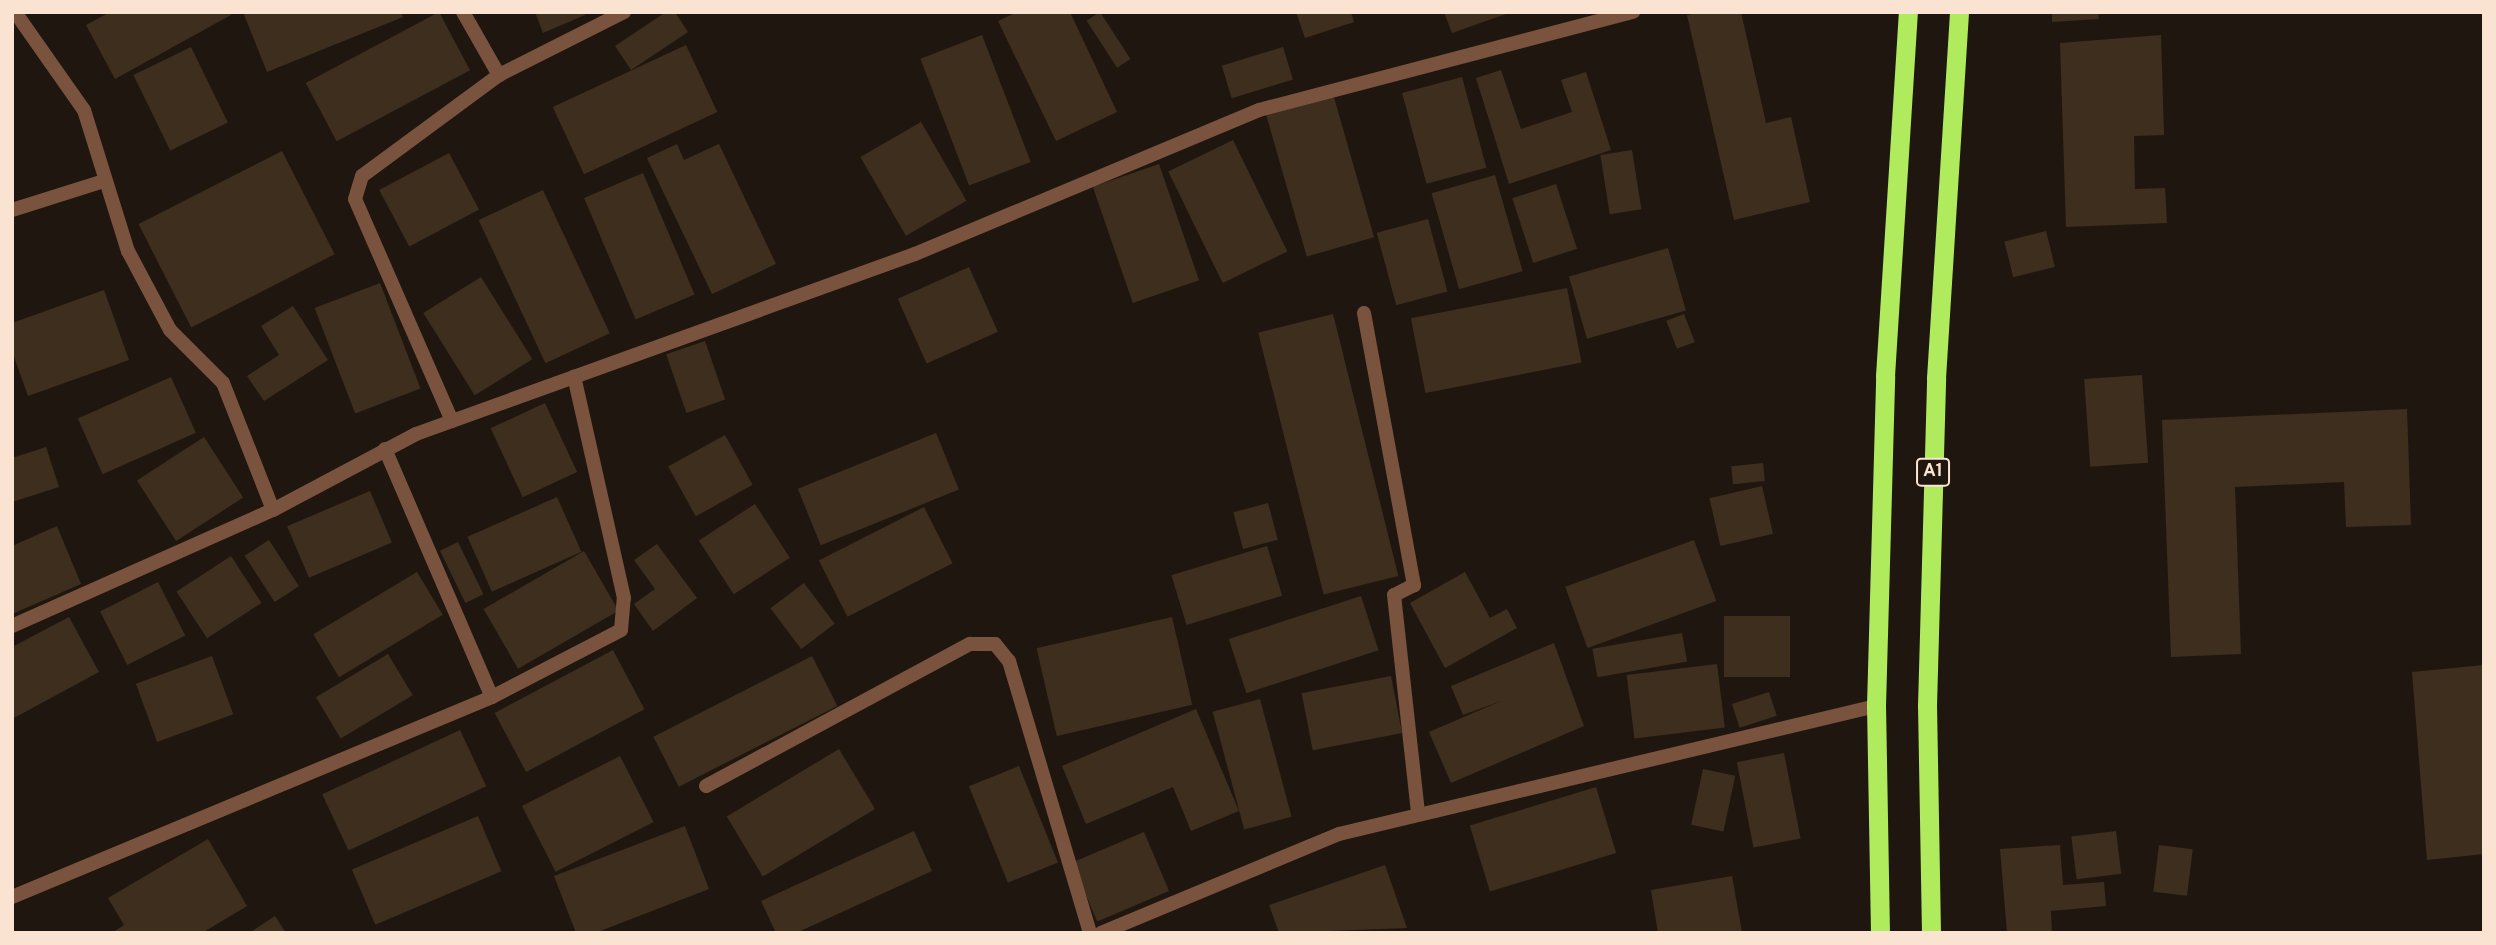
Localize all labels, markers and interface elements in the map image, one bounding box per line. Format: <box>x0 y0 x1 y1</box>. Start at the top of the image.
road number: A1 <box>1916 458 1951 486</box>

